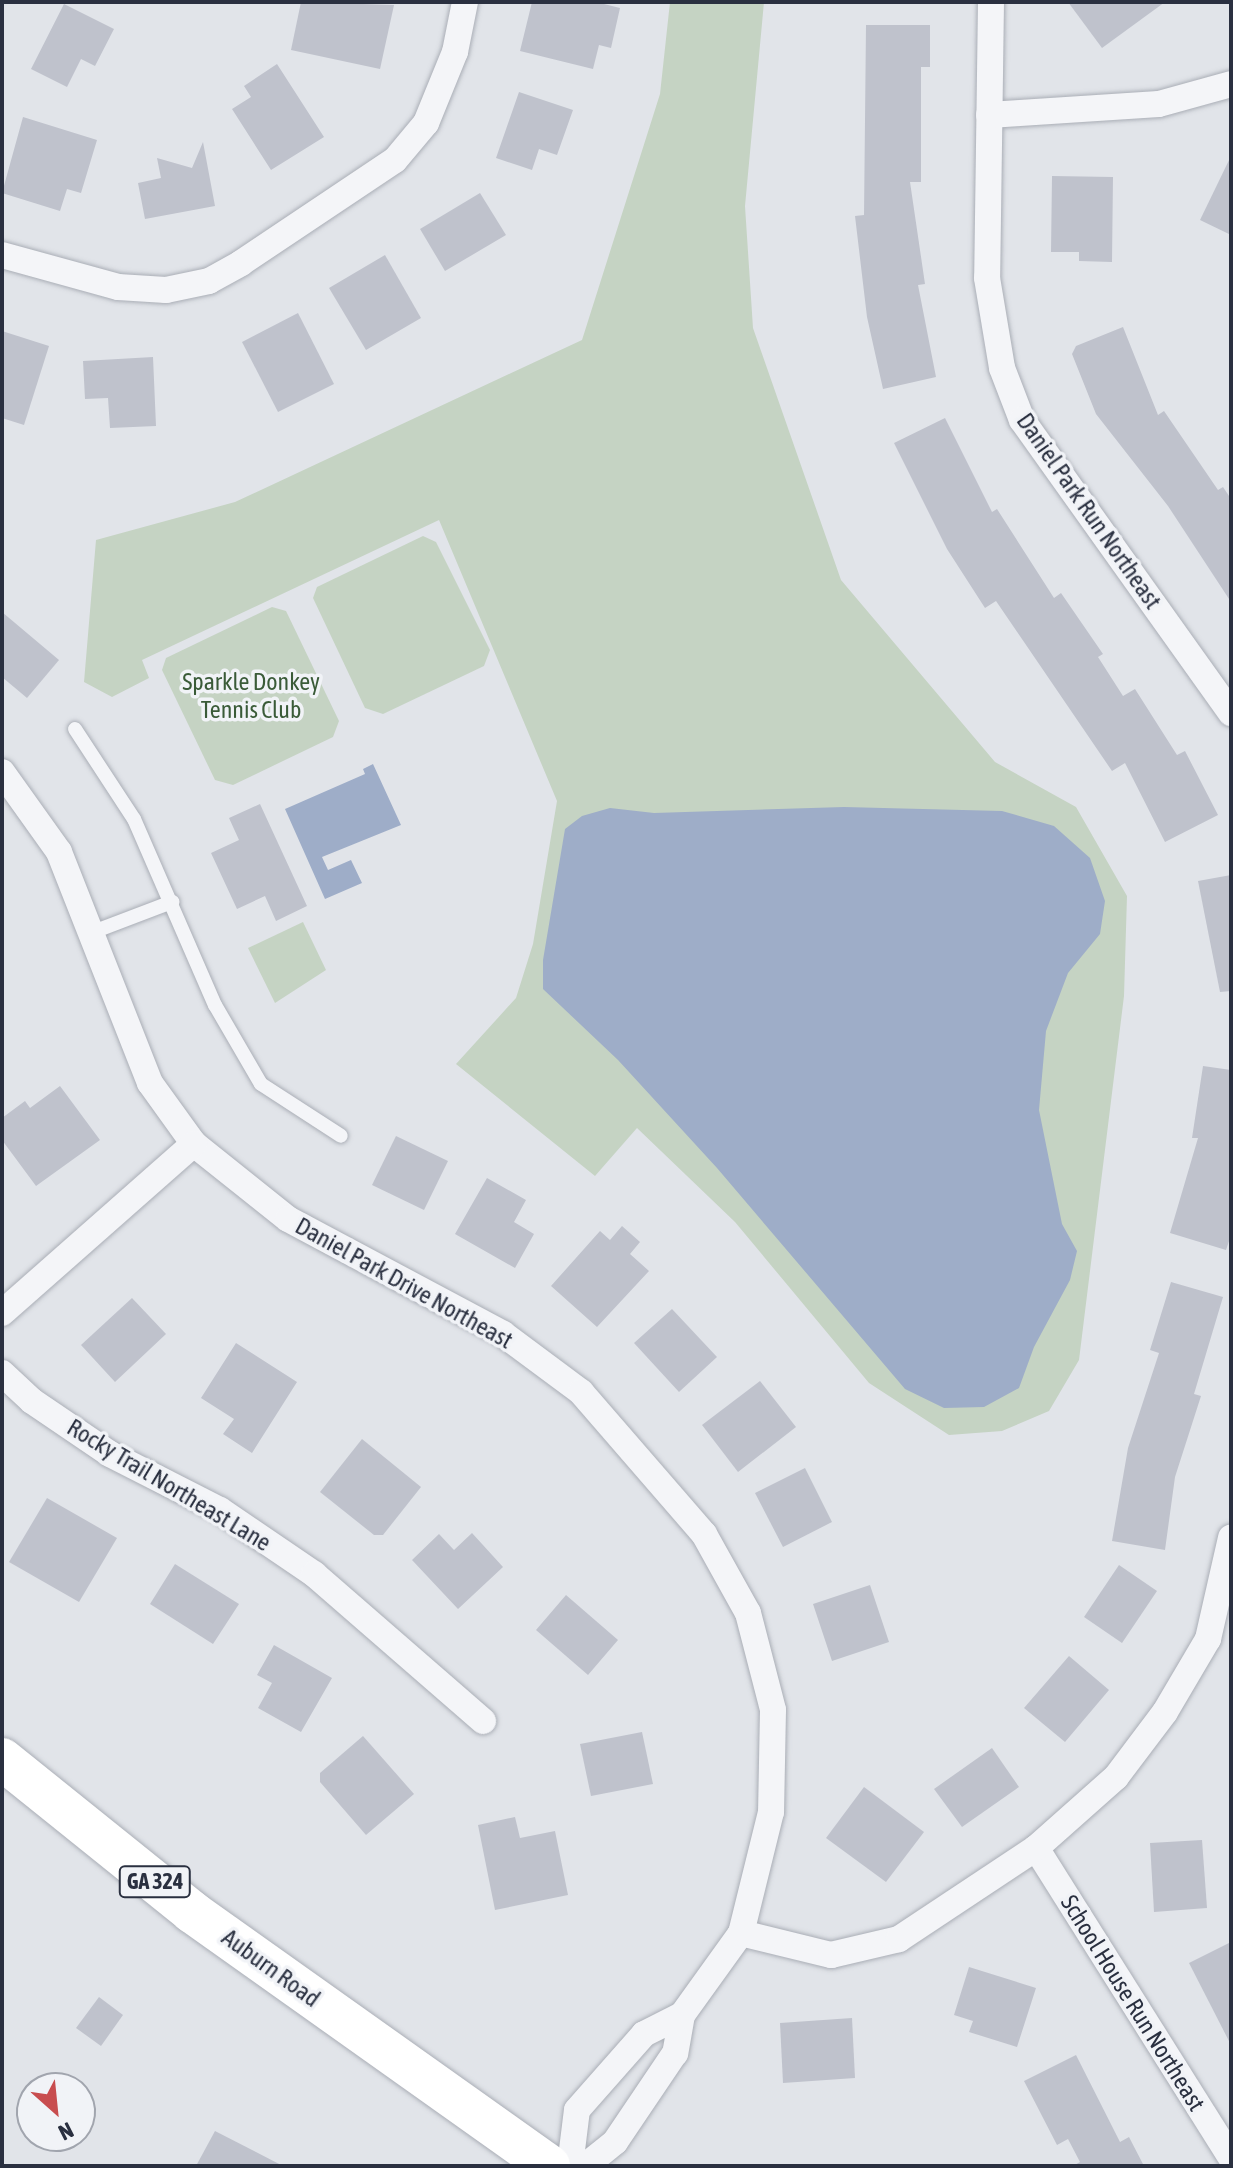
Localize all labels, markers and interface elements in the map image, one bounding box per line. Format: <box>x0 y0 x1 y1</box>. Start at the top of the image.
street label: Daniel Park Run Northeast <box>1011 408 1167 614</box>
park label: Sparkle Donkey Tennis Club <box>182 668 320 724</box>
street label: Daniel Park Drive Northeast <box>290 1211 518 1355</box>
street label: Rocky Trail Northeast Lane <box>62 1413 276 1557</box>
road number: GA 324 <box>117 1864 193 1900</box>
street label: School House Run Northeast <box>1055 1890 1211 2116</box>
street label: Auburn Road <box>216 1923 326 2013</box>
north arrow <box>16 2072 96 2152</box>
text: N <box>54 2117 78 2146</box>

